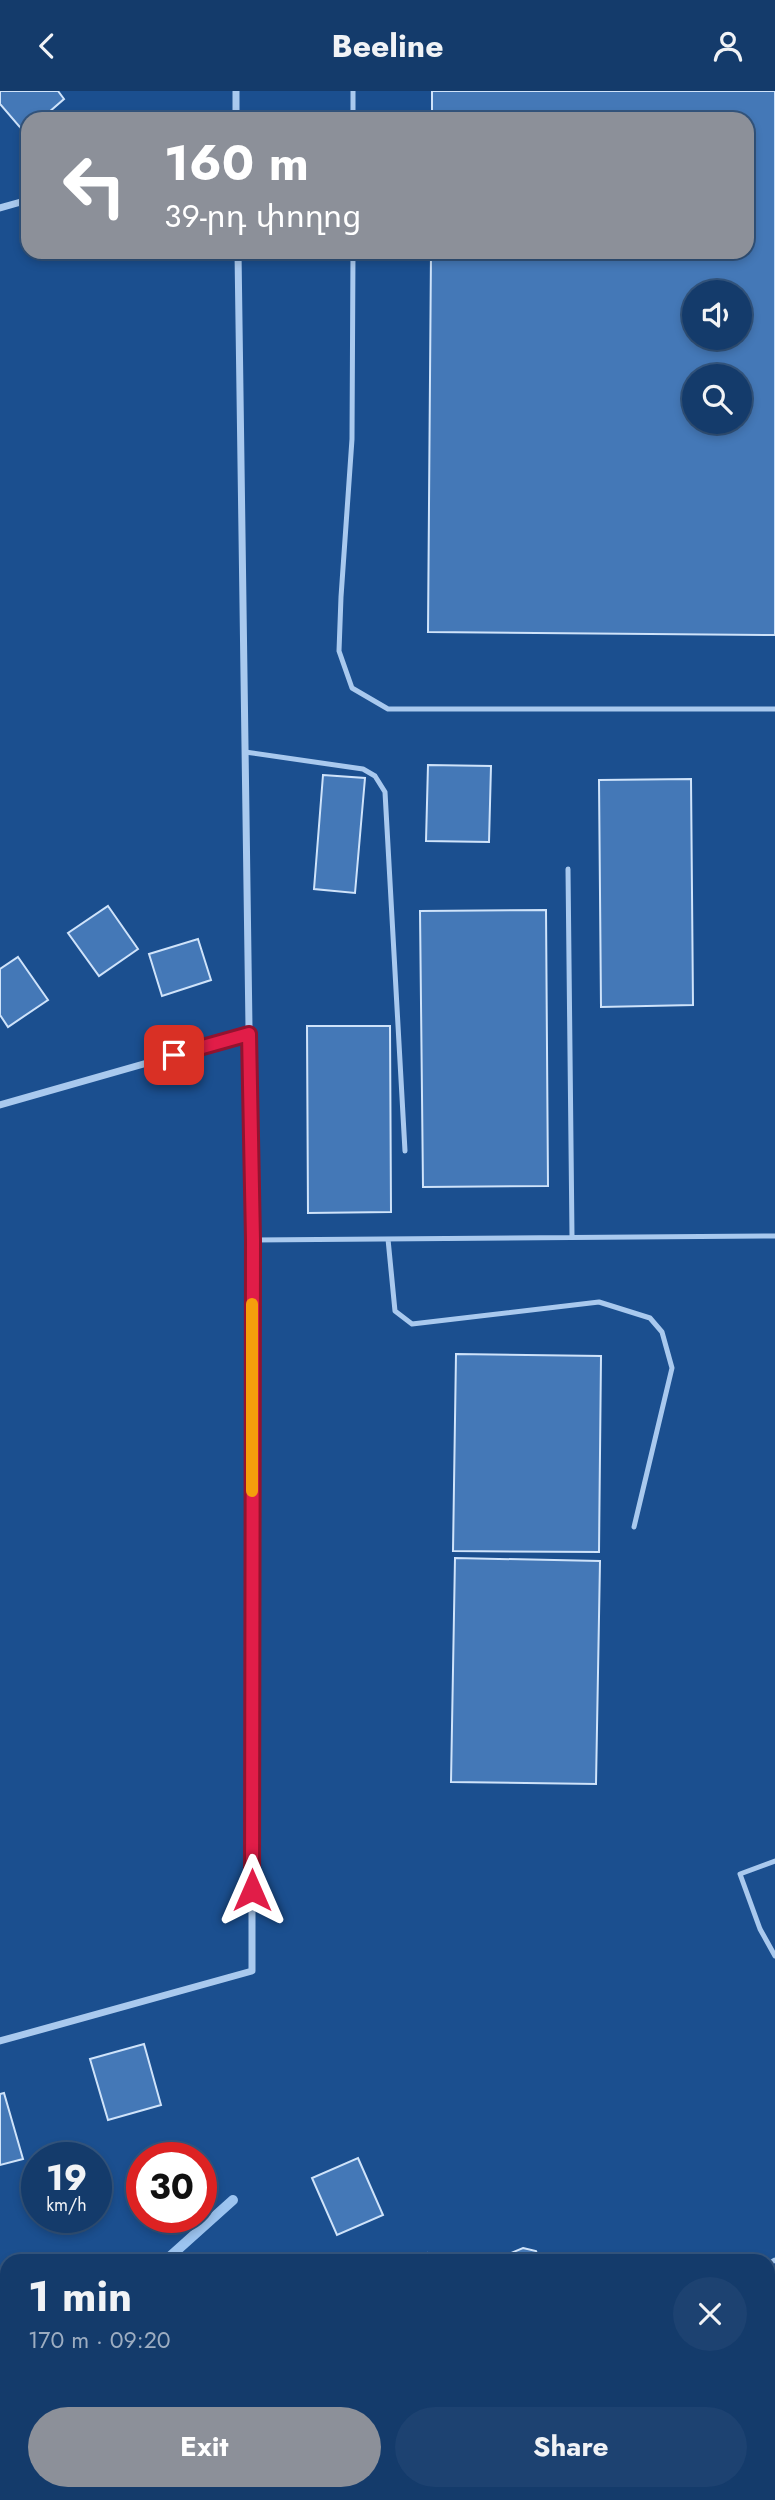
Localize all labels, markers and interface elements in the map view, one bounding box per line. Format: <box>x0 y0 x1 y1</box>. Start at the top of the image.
text: Beeline <box>331 23 444 69</box>
icon: back <box>28 27 66 65</box>
icon: person <box>709 27 747 65</box>
text: 160 m <box>164 128 309 198</box>
icon: left <box>49 140 140 231</box>
text: 39-րդ փողոց <box>164 193 361 239</box>
map controls <box>682 280 752 434</box>
button: sound <box>682 280 752 350</box>
button: search <box>682 364 752 434</box>
pin <box>144 1025 204 1085</box>
icon: arrive <box>155 1036 193 1074</box>
position arrow <box>215 1853 289 1927</box>
speed limit sign: 30 <box>126 2142 217 2233</box>
text: 19 <box>46 2153 87 2203</box>
text: km/h <box>46 2192 87 2218</box>
text: 1 min <box>28 2266 132 2327</box>
button: close <box>673 2277 747 2351</box>
text: 170 m · 09:20 <box>28 2323 171 2357</box>
button: Exit <box>28 2407 381 2487</box>
button: Share <box>395 2407 747 2487</box>

